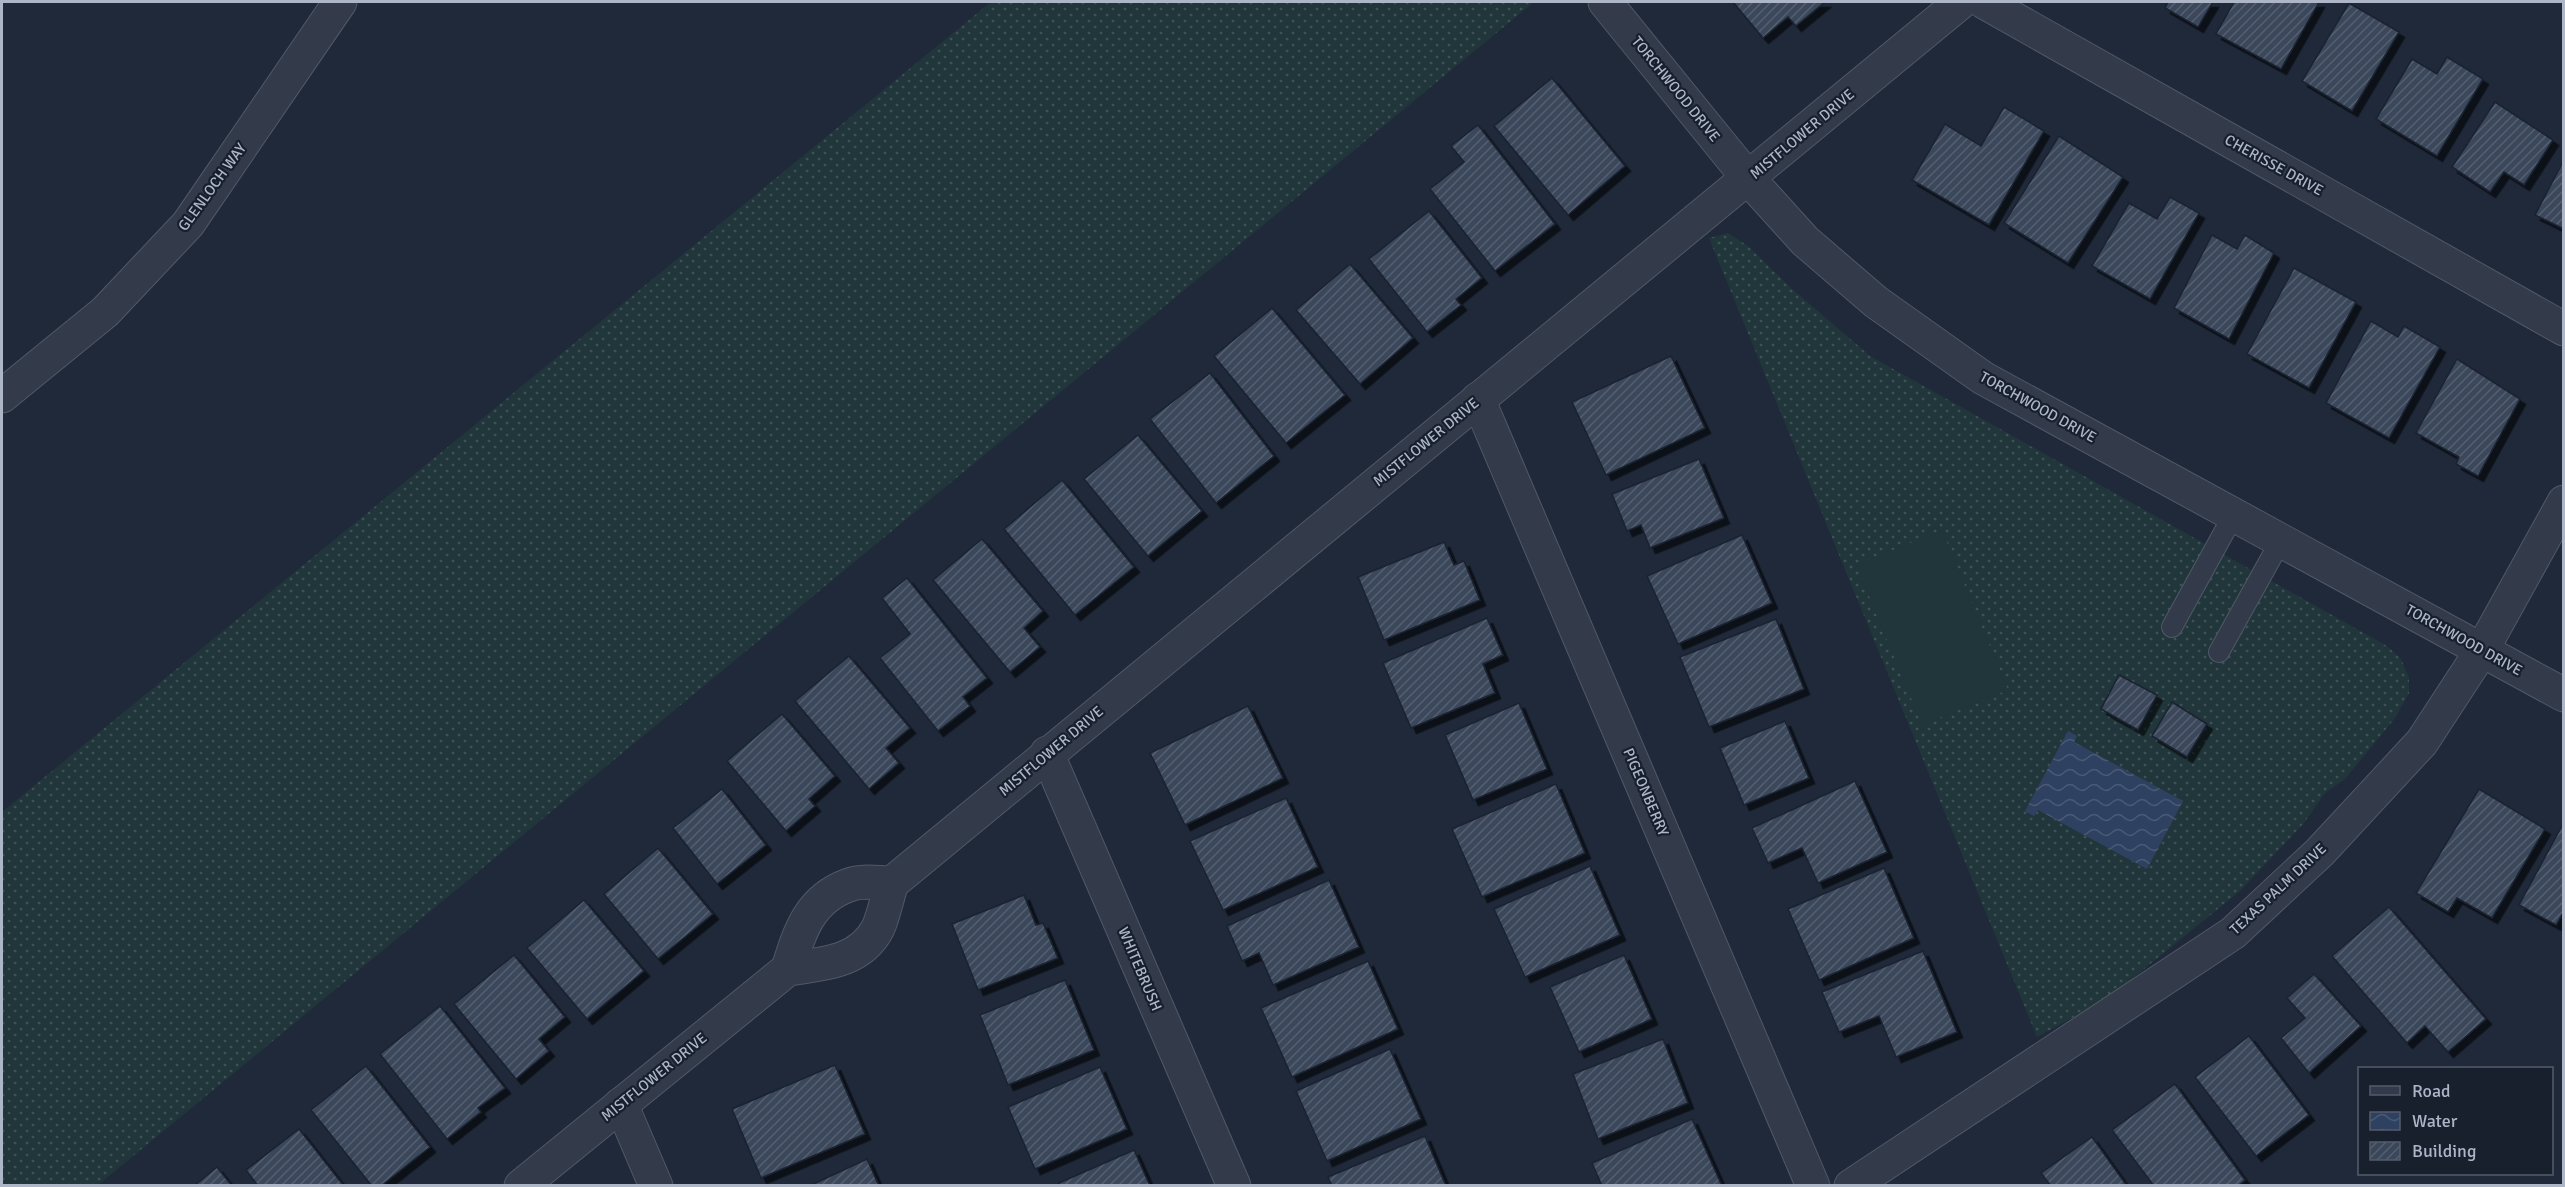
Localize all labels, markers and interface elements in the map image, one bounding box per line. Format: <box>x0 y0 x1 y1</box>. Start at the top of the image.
street label: TORCHWOOD DRIVE <box>1628 33 1724 145</box>
street label: MISTFLOWER DRIVE <box>1746 85 1858 183</box>
street label: CHERISSE DRIVE <box>2222 131 2326 199</box>
street label: GLENLOCH WAY <box>174 139 250 234</box>
street label: TORCHWOOD DRIVE <box>1977 368 2099 446</box>
street label: MISTFLOWER DRIVE <box>1370 394 1482 490</box>
street label: TORCHWOOD DRIVE <box>2403 601 2525 679</box>
street label: MISTFLOWER DRIVE <box>995 702 1107 800</box>
street label: PIGEONBERRY <box>1619 745 1673 839</box>
street label: TEXAS PALM DRIVE <box>2226 840 2330 938</box>
street label: WHITEBRUSH <box>1114 924 1166 1014</box>
street label: MISTFLOWER DRIVE <box>598 1029 710 1125</box>
legend <box>2358 1067 2553 1175</box>
text: Road <box>2412 1080 2451 1102</box>
text: Water <box>2412 1110 2458 1132</box>
text: Building <box>2412 1140 2476 1162</box>

